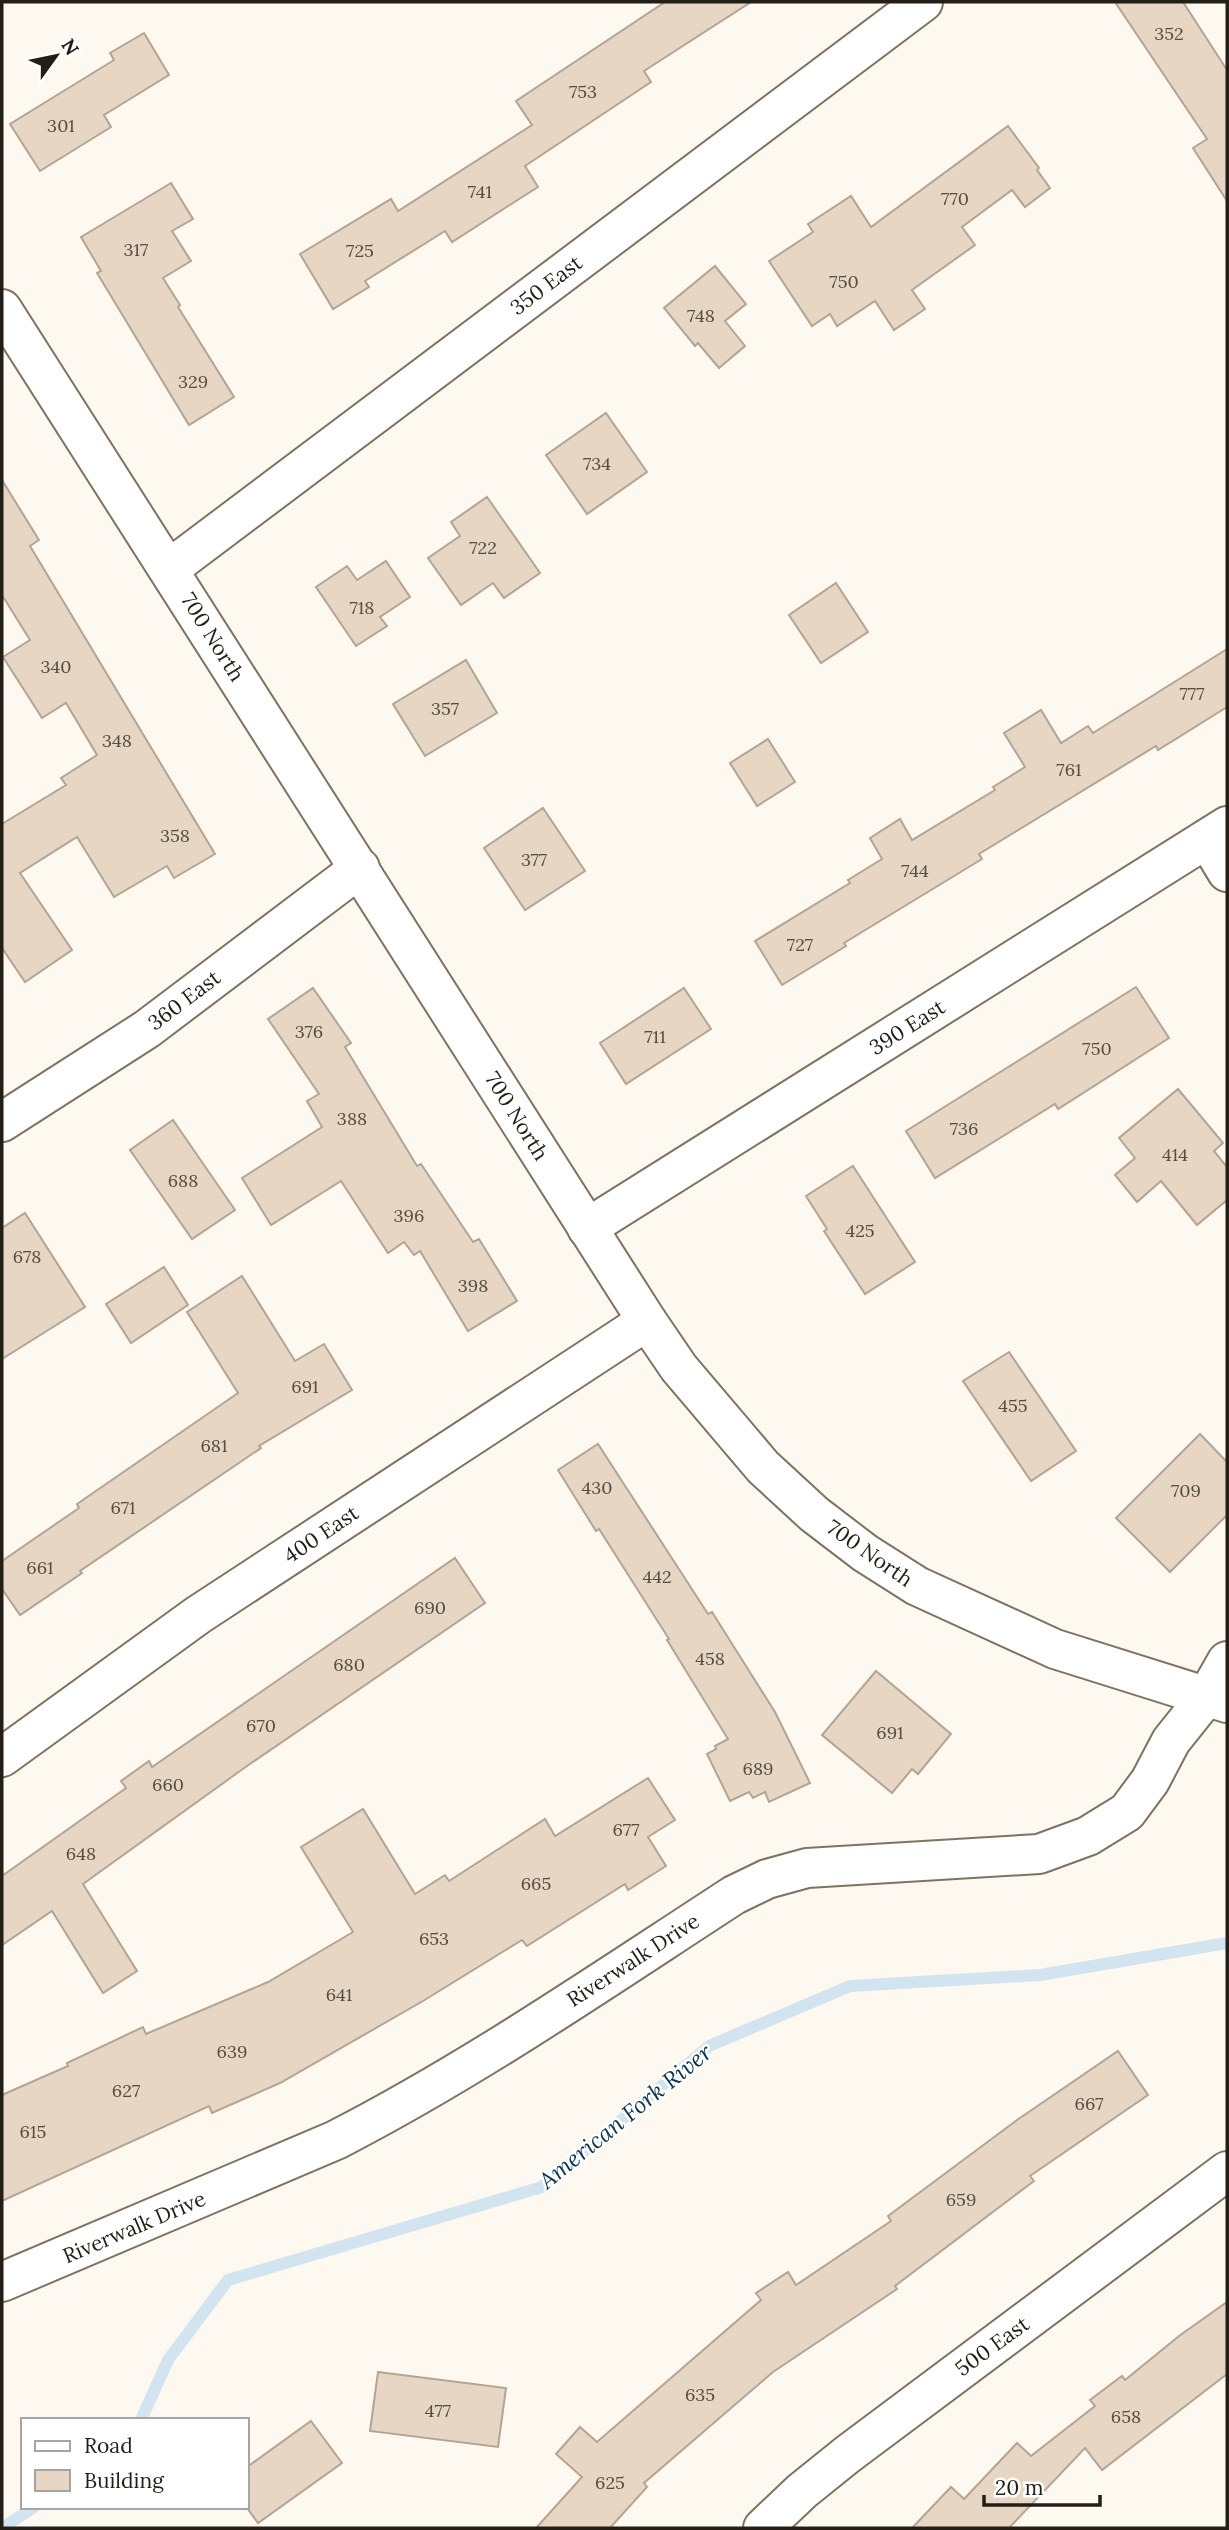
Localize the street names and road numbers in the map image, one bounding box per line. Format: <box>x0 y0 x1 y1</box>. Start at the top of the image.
street label: 350 East <box>505 249 588 321</box>
street label: 700 North <box>175 588 251 686</box>
street label: 360 East <box>142 963 226 1036</box>
street label: 390 East <box>864 993 951 1061</box>
street label: 700 North <box>479 1067 555 1165</box>
street label: 400 East <box>278 1499 364 1569</box>
street label: 700 North <box>822 1513 918 1593</box>
street label: Riverwalk Drive <box>562 1907 704 2013</box>
street label: Riverwalk Drive <box>58 2185 210 2269</box>
street label: 500 East <box>950 2310 1035 2382</box>

